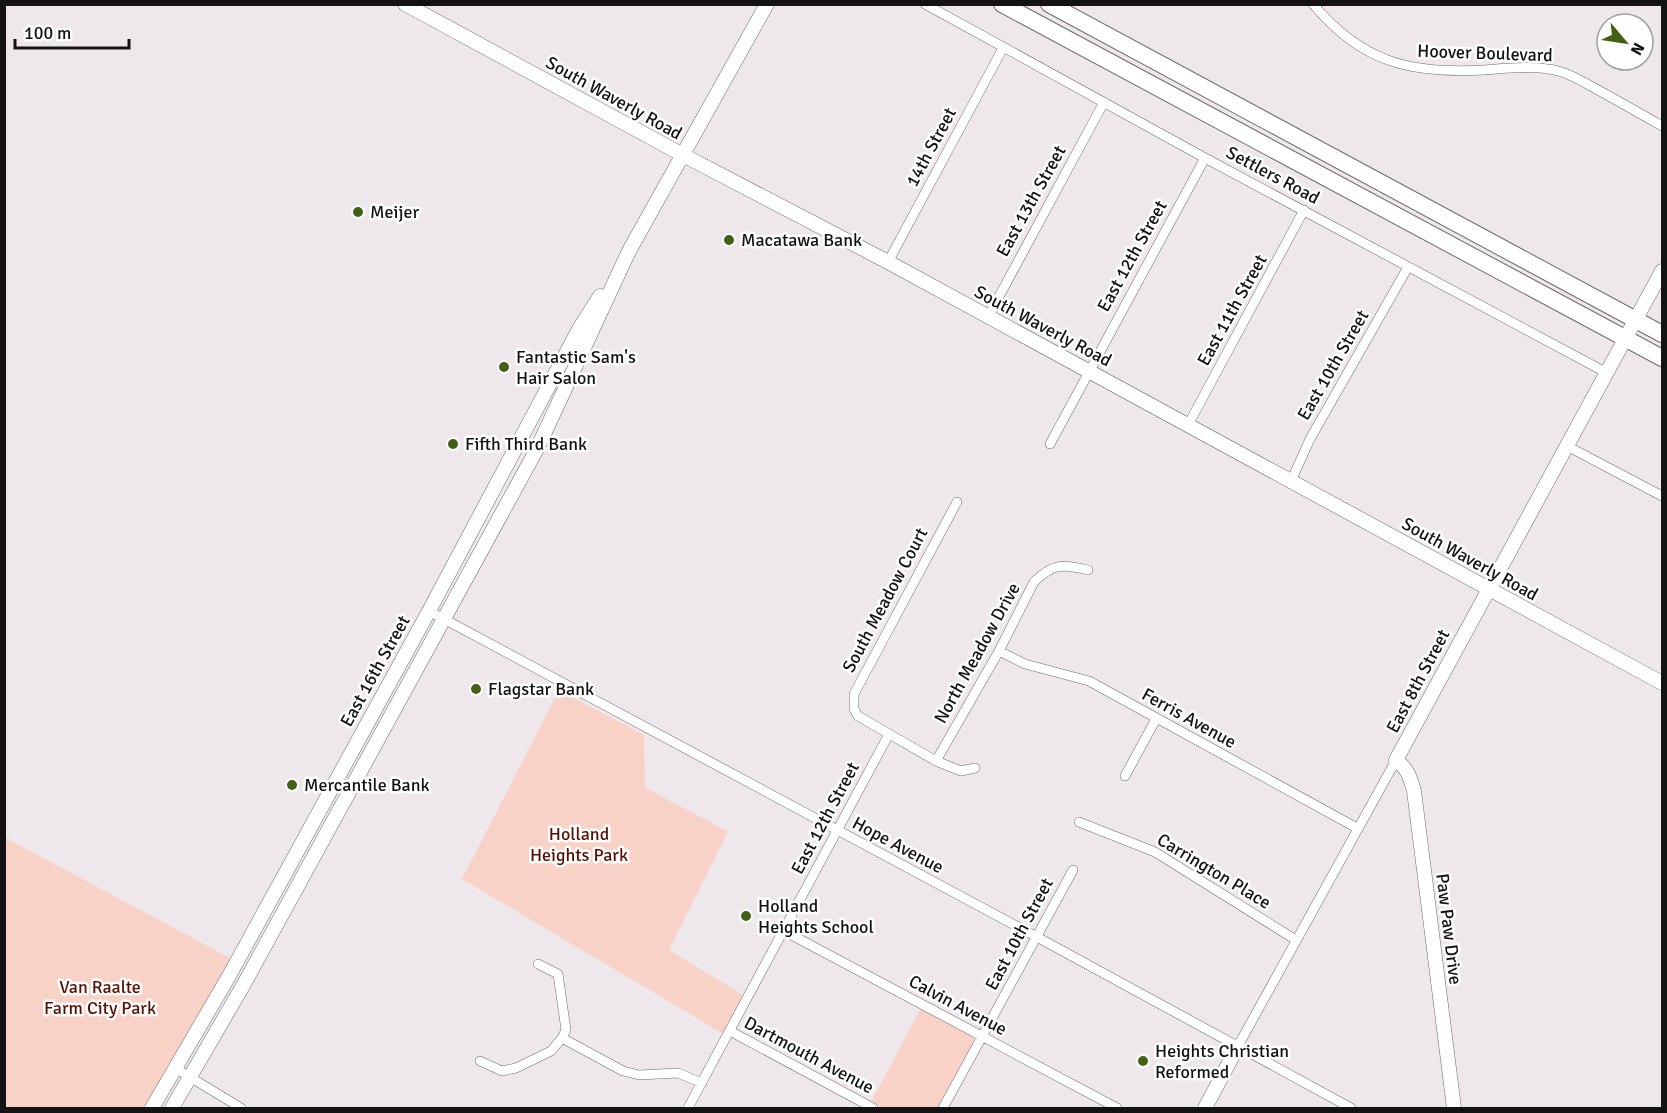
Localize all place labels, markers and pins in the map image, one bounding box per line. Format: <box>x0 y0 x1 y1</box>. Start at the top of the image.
place label: Meijer <box>370 201 419 223</box>
marker: Meijer <box>351 205 365 219</box>
place label: Macatawa Bank <box>741 229 862 251</box>
marker: Macatawa Bank <box>722 233 736 247</box>
place label: Fantastic Sam's Hair Salon <box>516 346 636 389</box>
marker: Fantastic Sam's Hair Salon <box>497 360 511 374</box>
place label: Fifth Third Bank <box>465 433 587 455</box>
marker: Fifth Third Bank <box>446 437 460 451</box>
place label: Flagstar Bank <box>488 678 594 700</box>
marker: Flagstar Bank <box>469 682 483 696</box>
place label: Mercantile Bank <box>304 774 430 796</box>
marker: Mercantile Bank <box>285 778 299 792</box>
place label: Holland Heights School <box>758 895 874 938</box>
marker: Holland Heights School <box>739 909 753 923</box>
place label: Heights Christian Reformed <box>1155 1040 1289 1083</box>
marker: Heights Christian Reformed <box>1136 1054 1150 1068</box>

